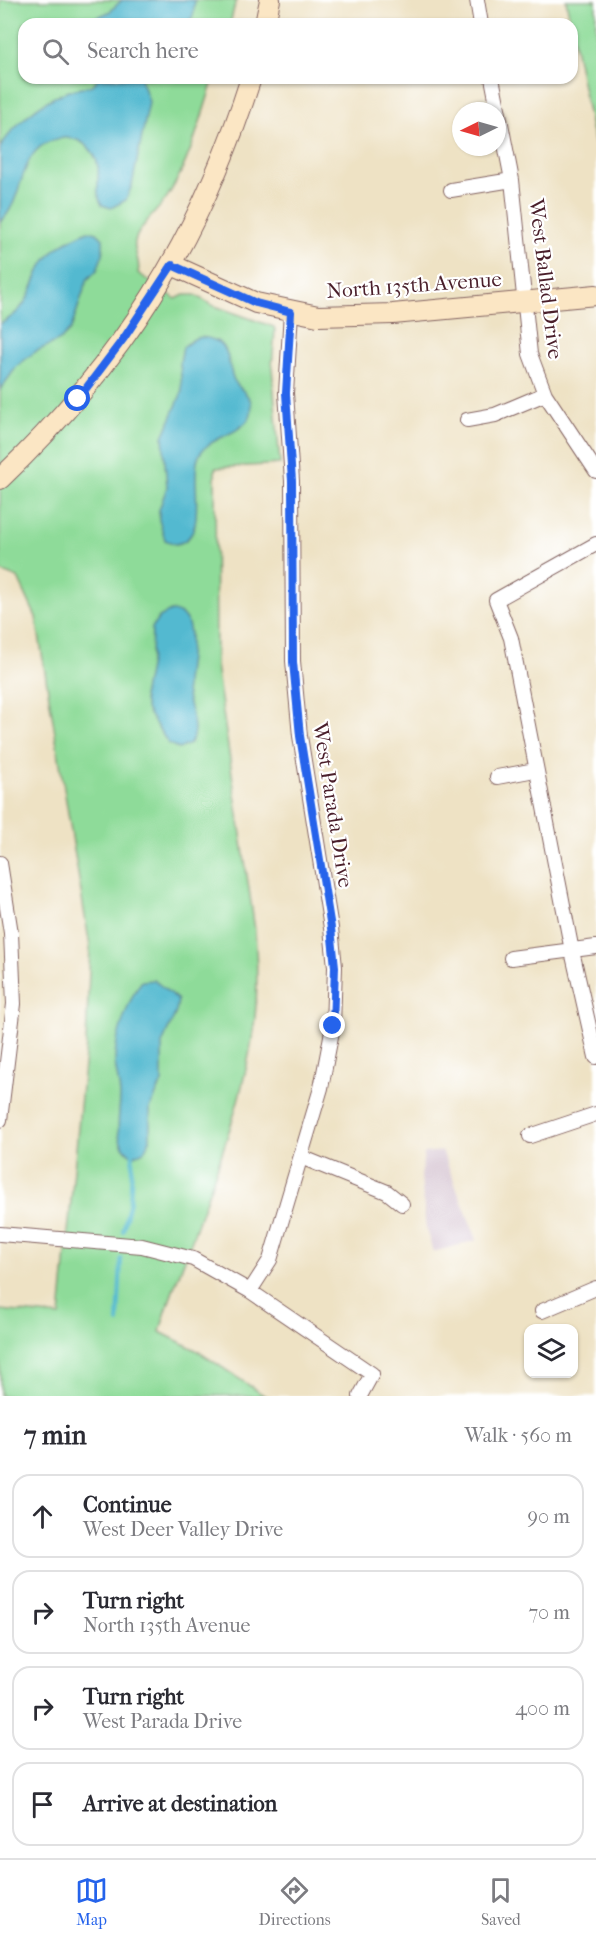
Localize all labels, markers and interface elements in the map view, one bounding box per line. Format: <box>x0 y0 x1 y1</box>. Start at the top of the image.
search box <box>18 18 578 84</box>
icon: search <box>39 35 72 68</box>
text: Search here <box>87 38 199 64</box>
north arrow <box>452 102 506 156</box>
street label: West Ballad Drive <box>524 196 568 361</box>
street label: North 135th Avenue <box>326 267 502 303</box>
route start <box>64 385 90 411</box>
street label: West Parada Drive <box>308 720 358 889</box>
route end <box>319 1012 345 1038</box>
map controls <box>524 1324 578 1378</box>
button: layers <box>524 1324 578 1378</box>
text: 7 min <box>24 1420 87 1451</box>
text: Walk · 560 m <box>465 1424 572 1447</box>
text: Continue <box>83 1492 172 1518</box>
icon: ahead <box>26 1500 59 1533</box>
text: 90 m <box>528 1505 570 1528</box>
text: West Deer Valley Drive <box>83 1518 283 1541</box>
text: Turn right <box>83 1588 184 1614</box>
icon: right <box>26 1596 59 1629</box>
text: 70 m <box>528 1601 570 1624</box>
text: North 135th Avenue <box>83 1614 250 1637</box>
text: Turn right <box>83 1684 184 1710</box>
icon: right <box>26 1692 59 1725</box>
text: 400 m <box>515 1697 570 1720</box>
text: West Parada Drive <box>83 1710 242 1733</box>
icon: arrive <box>26 1788 59 1821</box>
text: Arrive at destination <box>83 1791 277 1817</box>
tab: Map <box>75 1874 108 1929</box>
tab: Directions <box>259 1874 331 1929</box>
tab: Saved <box>481 1874 521 1929</box>

